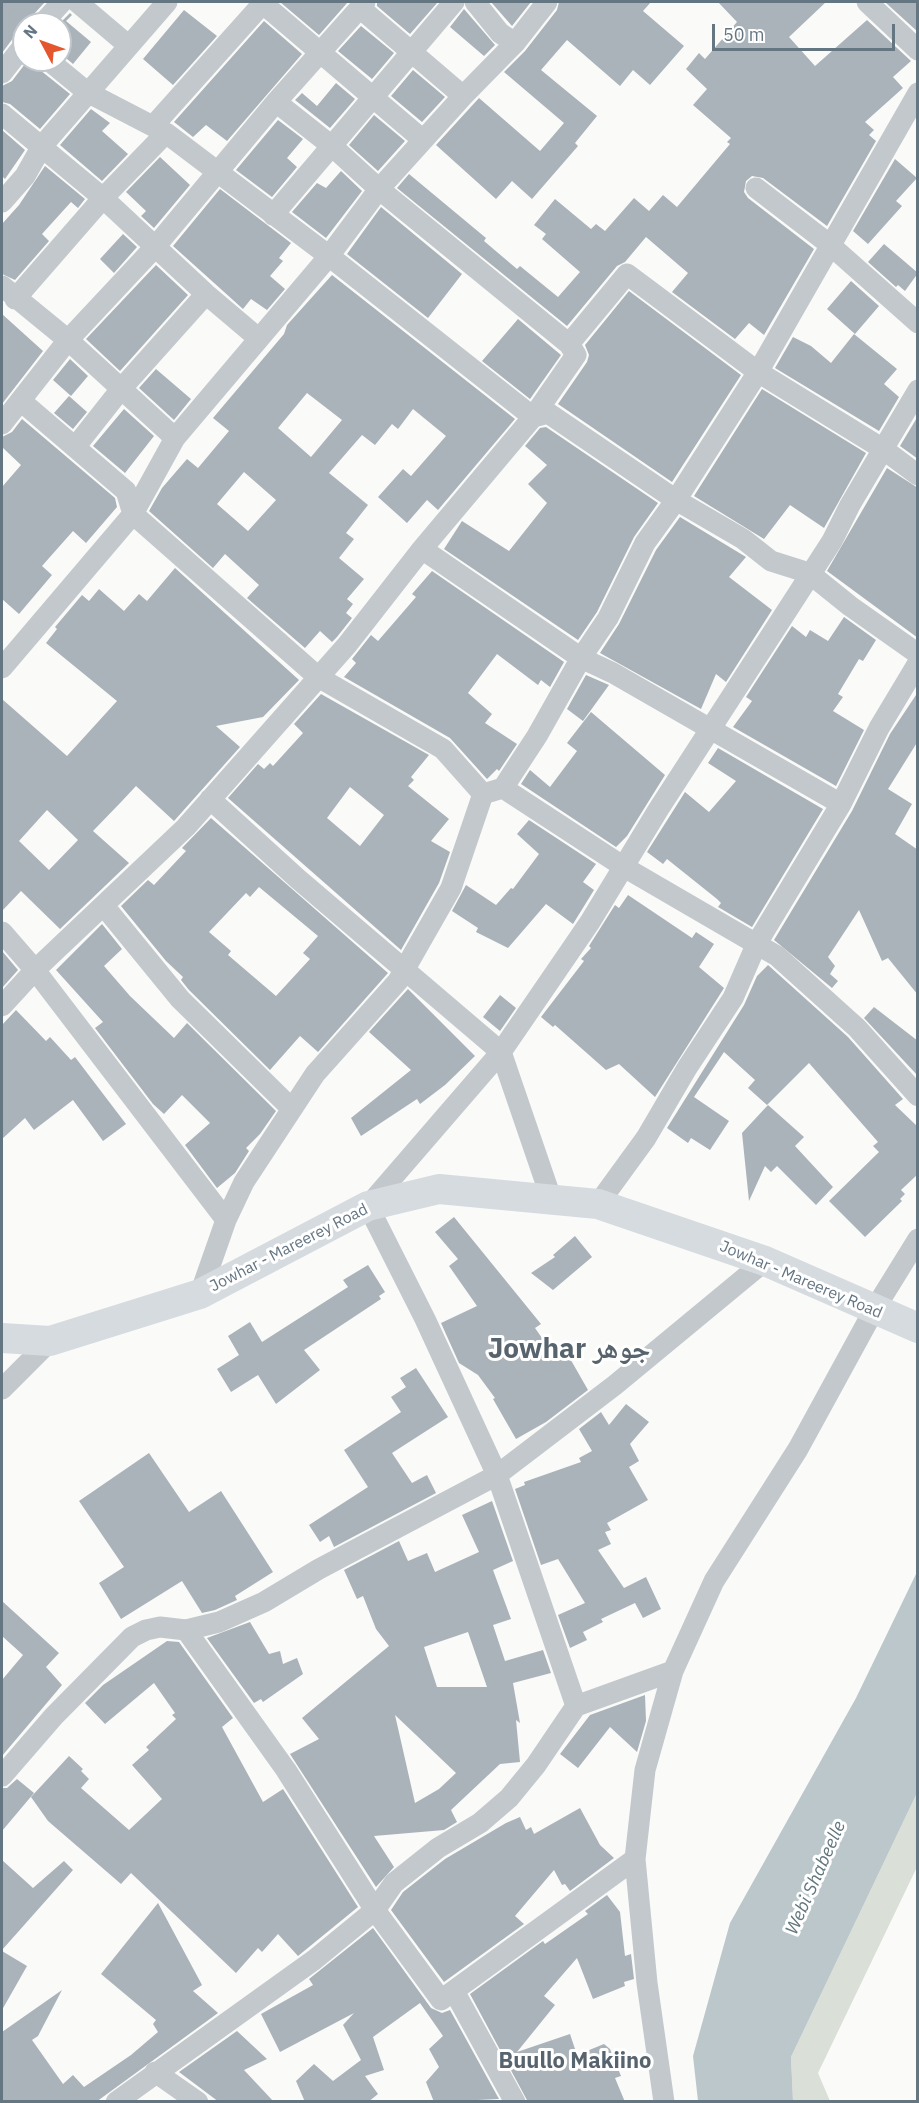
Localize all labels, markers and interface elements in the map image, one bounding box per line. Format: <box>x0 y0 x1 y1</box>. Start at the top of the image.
north arrow <box>12 12 72 72</box>
scale bar <box>715 12 898 50</box>
text: N <box>19 21 41 42</box>
text: 50 m <box>723 23 765 46</box>
street label: Jowhar - Mareerey Road <box>207 1200 371 1296</box>
street label: Jowhar - Mareerey Road <box>717 1237 885 1323</box>
district label: Jowhar جوهر <box>488 1333 650 1367</box>
water label: Webi Shabeelle <box>781 1818 851 1938</box>
district label: Buullo Makiino <box>499 2049 651 2075</box>

